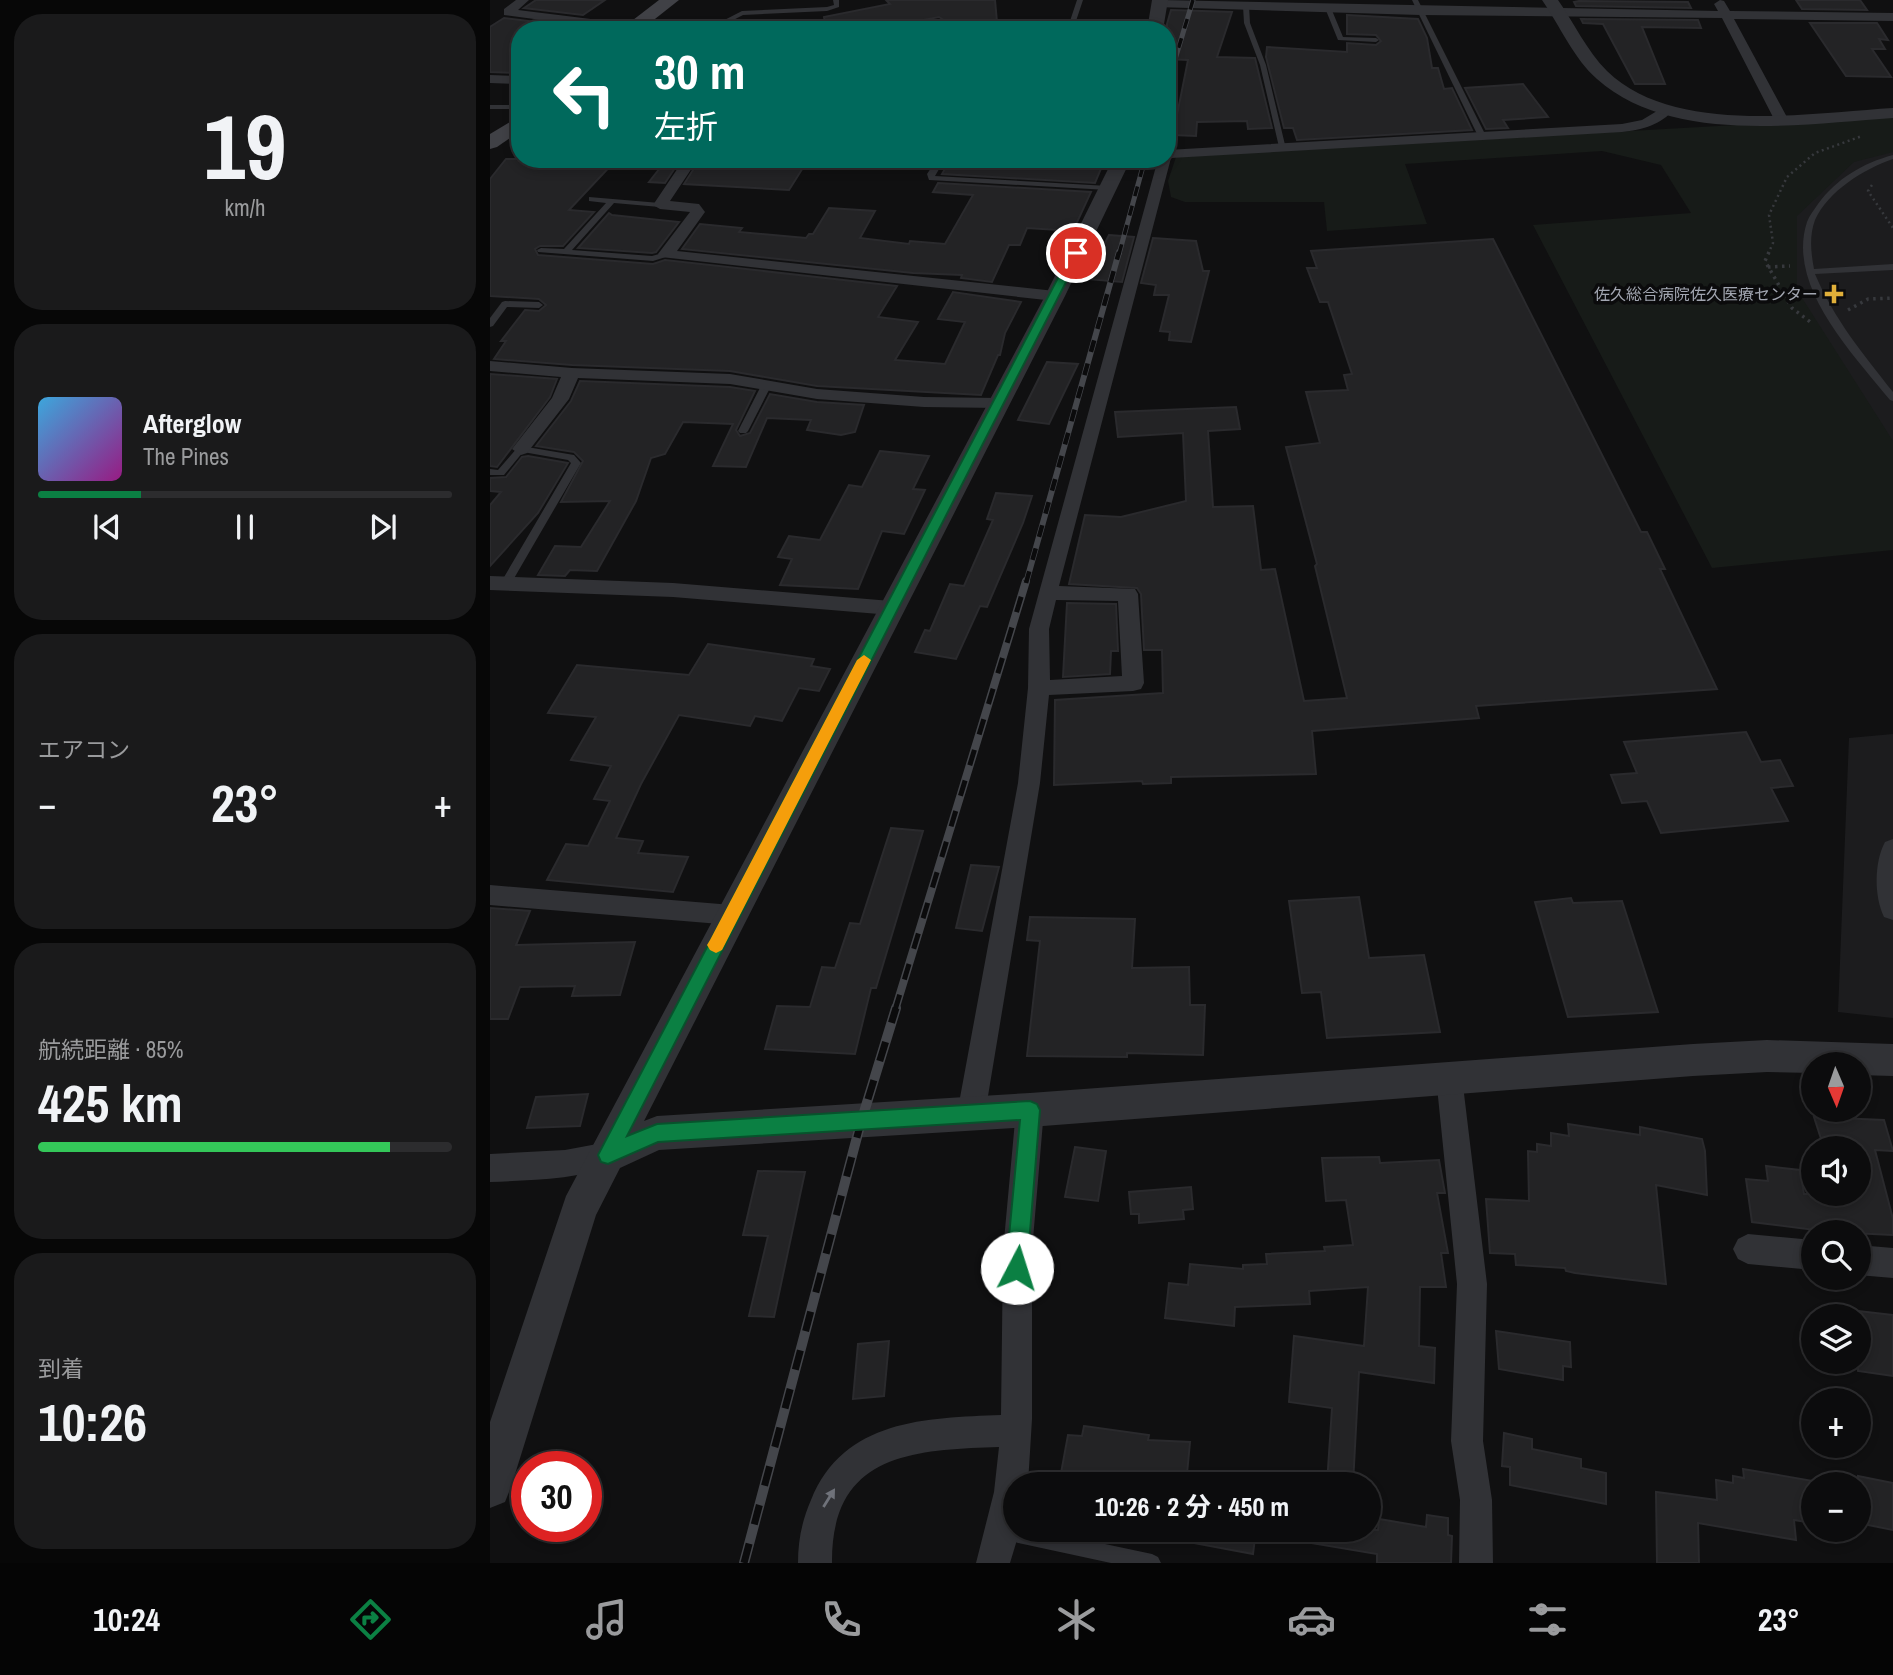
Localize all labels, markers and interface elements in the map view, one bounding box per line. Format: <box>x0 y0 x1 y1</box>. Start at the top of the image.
text: 30 m <box>654 38 746 104</box>
icon: left <box>539 49 630 140</box>
text: 19 <box>204 85 287 207</box>
text: 左折 <box>654 105 718 148</box>
text: km/h <box>225 192 265 223</box>
pin <box>1046 223 1106 283</box>
icon: arrive <box>1057 234 1095 272</box>
place label: 佐久総合病院佐久医療センター <box>1594 283 1818 305</box>
marker: 佐久総合病院佐久医療センター <box>1824 284 1844 304</box>
text: Afterglow <box>143 406 241 441</box>
text: The Pines <box>143 441 229 472</box>
icon: previous <box>88 508 126 546</box>
icon: pause <box>226 508 264 546</box>
icon: next <box>364 508 402 546</box>
text: エアコン <box>38 734 130 765</box>
text: 23° <box>211 768 279 838</box>
text: − <box>38 778 56 829</box>
text: + <box>434 778 452 829</box>
text: 航続距離 · 85% <box>38 1034 183 1065</box>
north arrow <box>1801 1052 1871 1122</box>
map controls <box>1801 1052 1871 1542</box>
text: 425 km <box>38 1068 183 1138</box>
button: sound <box>1801 1136 1871 1206</box>
button: search <box>1801 1220 1871 1290</box>
position arrow <box>980 1231 1054 1305</box>
button: layers <box>1801 1304 1871 1374</box>
text: 到着 <box>38 1353 84 1384</box>
text: 10:26 <box>38 1387 147 1457</box>
button: + <box>1801 1388 1871 1458</box>
speed limit sign: 30 <box>511 1451 602 1542</box>
button: − <box>1801 1472 1871 1542</box>
one-way arrow <box>823 1488 836 1507</box>
text: 10:26 · 2 分 · 450 m <box>1095 1489 1289 1524</box>
icon: directions <box>346 1595 395 1644</box>
icon: music <box>582 1595 631 1644</box>
icon: phone <box>817 1595 866 1644</box>
icon: climate <box>1052 1595 1101 1644</box>
icon: car <box>1287 1595 1336 1644</box>
icon: filters <box>1523 1595 1572 1644</box>
text: 10:24 <box>93 1598 160 1641</box>
text: 23° <box>1758 1598 1800 1641</box>

